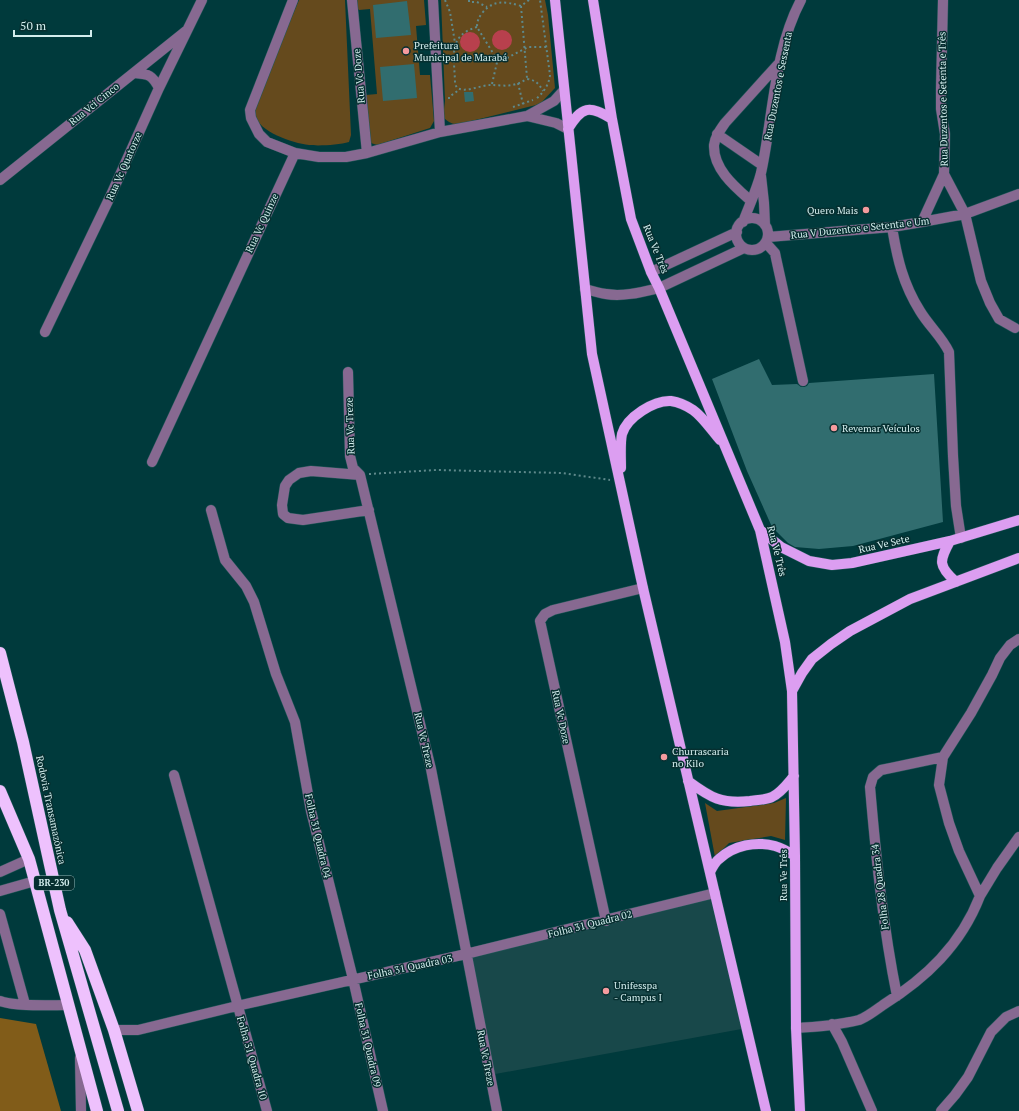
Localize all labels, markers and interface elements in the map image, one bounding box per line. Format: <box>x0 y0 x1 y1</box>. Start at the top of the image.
scale bar <box>14 12 91 38</box>
text: 50 m <box>20 18 47 33</box>
street label: Rua Duzentos e Sessenta <box>761 31 795 141</box>
street label: Rua Duzentos e Setenta e Três <box>935 32 951 166</box>
place label: Prefeitura Municipal de Marabá <box>414 39 507 64</box>
marker: Prefeitura Municipal de Marabá <box>401 46 411 56</box>
street label: Rua Vc Doze <box>350 48 368 104</box>
street label: Rua Vci Cinco <box>66 80 122 128</box>
street label: Rua Vc Quatorze <box>103 130 145 202</box>
street label: Rua Vc Quinze <box>243 191 281 255</box>
place label: Quero Mais <box>807 204 858 217</box>
marker: Quero Mais <box>861 205 871 215</box>
street label: Rua V Duzentos e Setenta e Um <box>790 214 930 242</box>
street label: Rua Ve Três <box>640 223 672 275</box>
street label: Rua Vc Treze <box>343 397 357 455</box>
place label: Revemar Veículos <box>842 422 920 435</box>
marker: Revemar Veículos <box>829 423 839 433</box>
street label: Rua Ve Três <box>764 524 790 578</box>
street label: Rua Ve Sete <box>857 532 911 556</box>
street label: Rua Vc Doze <box>549 689 573 745</box>
street label: Rua Vc Treze <box>411 711 437 769</box>
place label: Churrascaria no Kilo <box>672 745 729 770</box>
marker: Churrascaria no Kilo <box>659 752 669 762</box>
street label: Rodovia Transamazônica <box>33 754 69 866</box>
street label: Folha 31 Quadra 04 <box>302 793 334 880</box>
street label: Folha 28 Quadra 34 <box>868 843 892 931</box>
street label: Rua Ve Três <box>777 849 790 901</box>
road number: BR-230 <box>34 876 74 890</box>
street label: Folha 31 Quadra 02 <box>547 907 633 941</box>
street label: Folha 31 Quadra 03 <box>367 952 453 982</box>
place label: Unifesspa - Campus I <box>614 979 663 1004</box>
marker: Unifesspa - Campus I <box>601 986 611 996</box>
street label: Folha 31 Quadra 09 <box>352 1002 384 1088</box>
street label: Folha 31 Quadra 10 <box>234 1015 270 1101</box>
street label: Rua Vc Treze <box>474 1029 498 1087</box>

